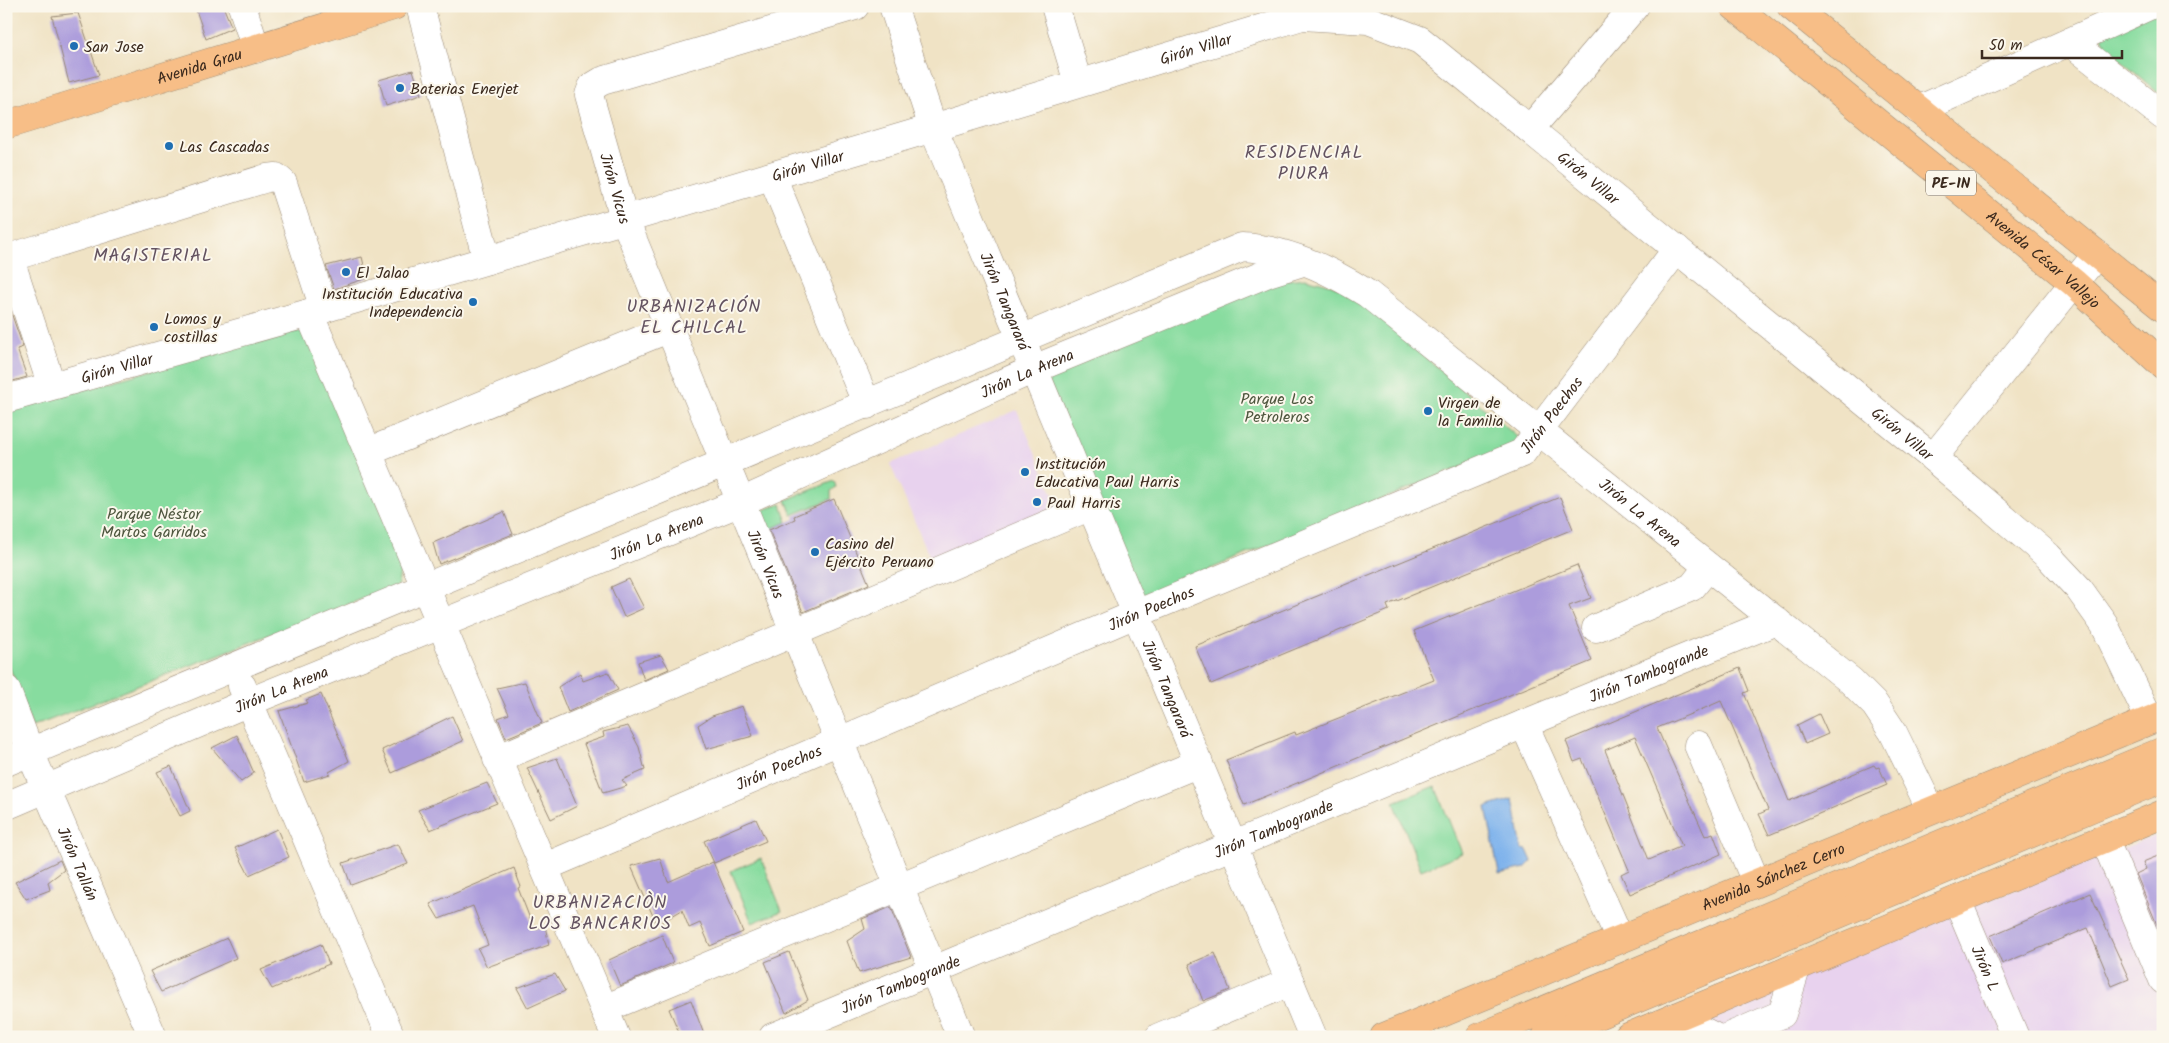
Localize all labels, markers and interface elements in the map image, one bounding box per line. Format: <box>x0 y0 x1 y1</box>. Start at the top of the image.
street label: Girón Villar <box>1157 27 1236 73</box>
scale bar <box>1982 28 2122 60</box>
text: 50 m <box>1989 34 2023 58</box>
place label: San Jose <box>84 35 144 60</box>
marker: San Jose <box>68 40 80 52</box>
street label: Avenida Grau <box>154 42 246 92</box>
place label: Baterias Enerjet <box>410 77 520 102</box>
marker: Baterias Enerjet <box>394 82 406 94</box>
place label: Las Cascadas <box>179 135 269 160</box>
district label: RESIDENCIAL PIURA <box>1245 139 1363 189</box>
marker: Las Cascadas <box>163 140 175 152</box>
street label: Girón Villar <box>769 144 849 189</box>
street label: Girón Villar <box>1551 146 1626 213</box>
street label: Jirón Vicus <box>592 150 636 228</box>
road number: PE-1N <box>1926 170 1976 196</box>
street label: Avenida César Vallejo <box>1980 205 2106 316</box>
district label: MAGISTERIAL <box>93 242 213 271</box>
street label: Jirón Tangarará <box>972 249 1036 356</box>
place label: El Jalao <box>356 261 409 286</box>
marker: El Jalao <box>340 266 352 278</box>
place label: Institución Educativa Independencia <box>322 282 463 325</box>
district label: URBANIZACIÓN EL CHILCAL <box>626 293 762 343</box>
marker: Institución Educativa Independencia <box>467 296 479 308</box>
place label: Lomos y costillas <box>164 307 221 350</box>
marker: Lomos y costillas <box>148 321 160 333</box>
street label: Jirón La Arena <box>977 343 1078 406</box>
street label: Girón Villar <box>78 346 158 391</box>
street label: Jirón Poechos <box>1514 372 1590 460</box>
park label: Parque Los Petroleros <box>1240 387 1314 430</box>
place label: Virgen de la Familia <box>1438 391 1504 434</box>
street label: Girón Villar <box>1865 401 1940 469</box>
marker: Virgen de la Familia <box>1422 405 1434 417</box>
place label: Institución Educativa Paul Harris <box>1035 452 1179 495</box>
marker: Institución Educativa Paul Harris <box>1019 466 1031 478</box>
street label: Jirón La Arena <box>1593 472 1686 554</box>
place label: Paul Harris <box>1047 491 1121 516</box>
marker: Paul Harris <box>1031 496 1043 508</box>
park label: Parque Néstor Martos Garridos <box>101 502 207 545</box>
street label: Jirón La Arena <box>606 507 708 568</box>
street label: Jirón Vicus <box>740 526 790 603</box>
place label: Casino del Ejército Peruano <box>825 532 934 575</box>
marker: Casino del Ejército Peruano <box>809 546 821 558</box>
street label: Jirón Poechos <box>1104 580 1199 639</box>
street label: Jirón Tangarará <box>1134 636 1198 743</box>
street label: Jirón Tambogrande <box>1585 639 1713 710</box>
street label: Jirón La Arena <box>231 660 333 721</box>
street label: Jirón Poechos <box>732 739 826 798</box>
street label: Jirón Tambogrande <box>1210 794 1337 866</box>
street label: Jirón Tallán <box>50 823 104 905</box>
street label: Avenida Sánchez Cerro <box>1698 837 1849 918</box>
district label: URBANIZACIÒN LOS BANCARIOS <box>528 889 672 939</box>
street label: Jirón L <box>1964 942 2005 995</box>
street label: Jirón Tambogrande <box>837 949 965 1021</box>

